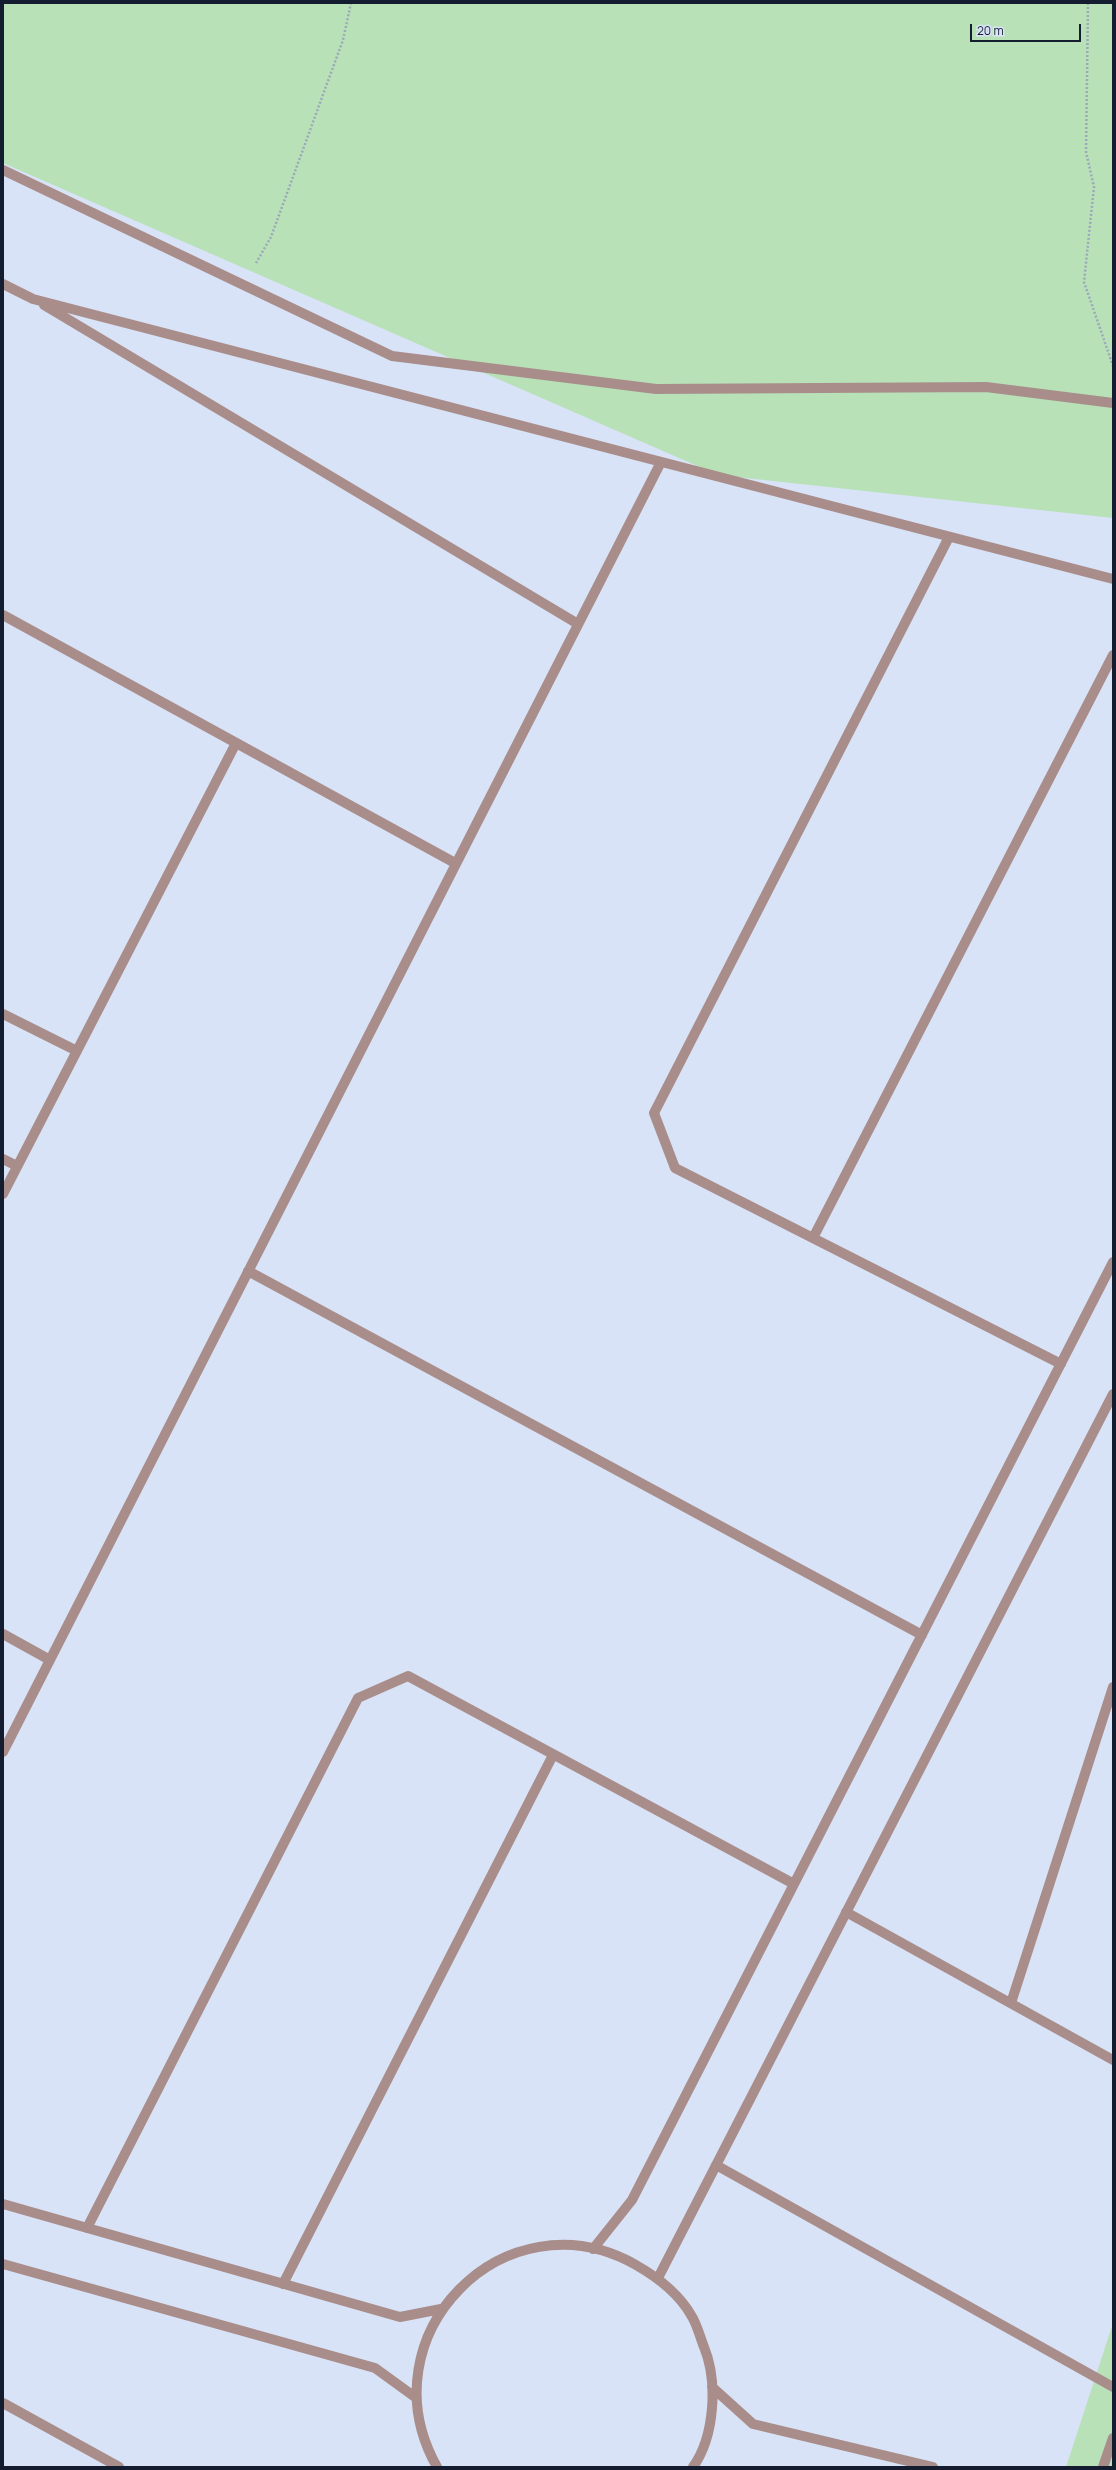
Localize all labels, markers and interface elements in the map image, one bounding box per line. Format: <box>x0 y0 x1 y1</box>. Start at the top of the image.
scale bar <box>972 16 1083 42</box>
text: 20 m <box>977 22 1004 39</box>

